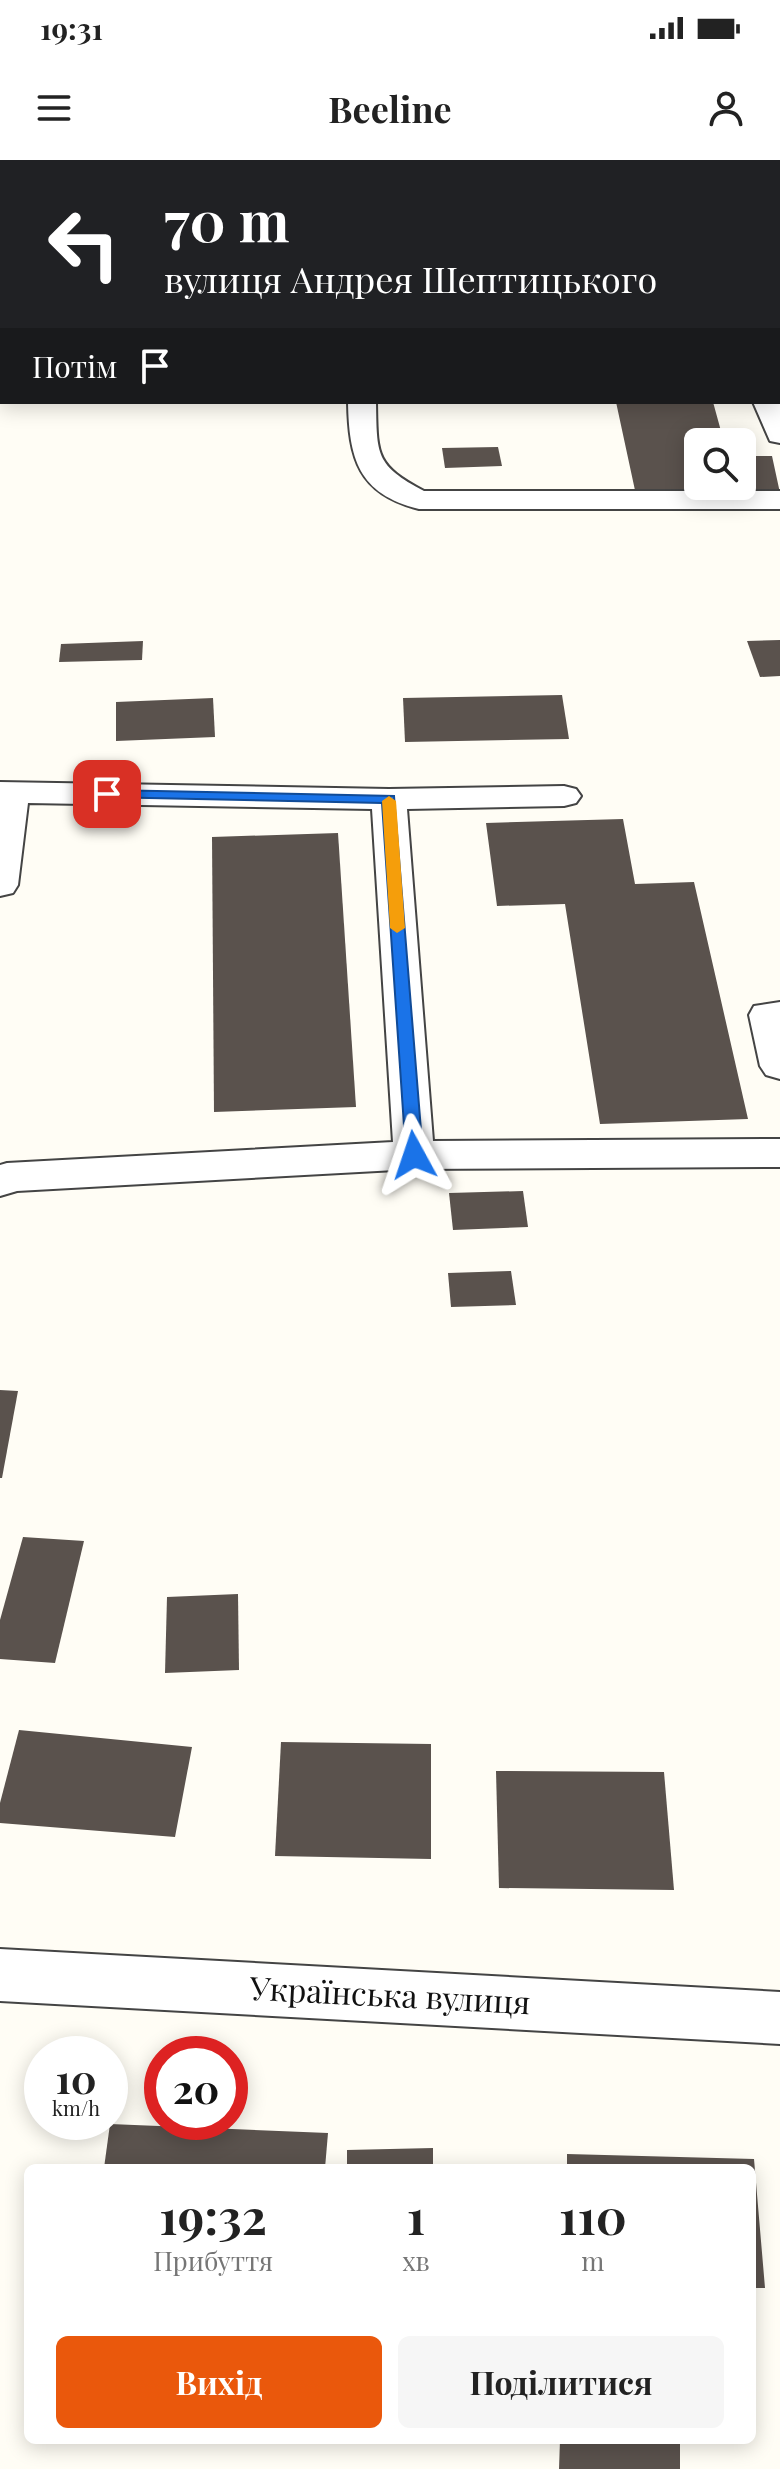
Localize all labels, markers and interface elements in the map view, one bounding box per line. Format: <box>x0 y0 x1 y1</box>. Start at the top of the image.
text: 19:31 <box>40 8 103 48</box>
text: Beeline <box>328 84 452 132</box>
icon: menu <box>32 86 76 130</box>
icon: person <box>704 86 748 130</box>
text: 70 m <box>164 182 289 257</box>
icon: left <box>32 192 136 296</box>
text: вулиця Андрея Шептицького <box>164 254 657 302</box>
icon: arrive <box>133 344 177 388</box>
text: Потім <box>32 346 117 386</box>
map controls <box>684 428 756 500</box>
button: search <box>684 428 756 500</box>
pin <box>73 760 141 828</box>
icon: arrive <box>85 772 129 816</box>
position arrow <box>372 1113 456 1197</box>
street label: Українська вулиця <box>248 1965 531 2022</box>
speed limit sign: 20 <box>144 2036 248 2140</box>
text: 10 <box>55 2051 97 2104</box>
text: km/h <box>52 2094 100 2121</box>
text: 19:32 <box>159 2183 267 2247</box>
text: 1 <box>407 2183 425 2247</box>
text: 110 <box>559 2183 627 2247</box>
text: Прибуття <box>153 2243 273 2278</box>
text: хв <box>402 2243 430 2278</box>
text: m <box>581 2243 604 2278</box>
button: Вихід <box>56 2336 382 2428</box>
button: Поділитися <box>398 2336 724 2428</box>

